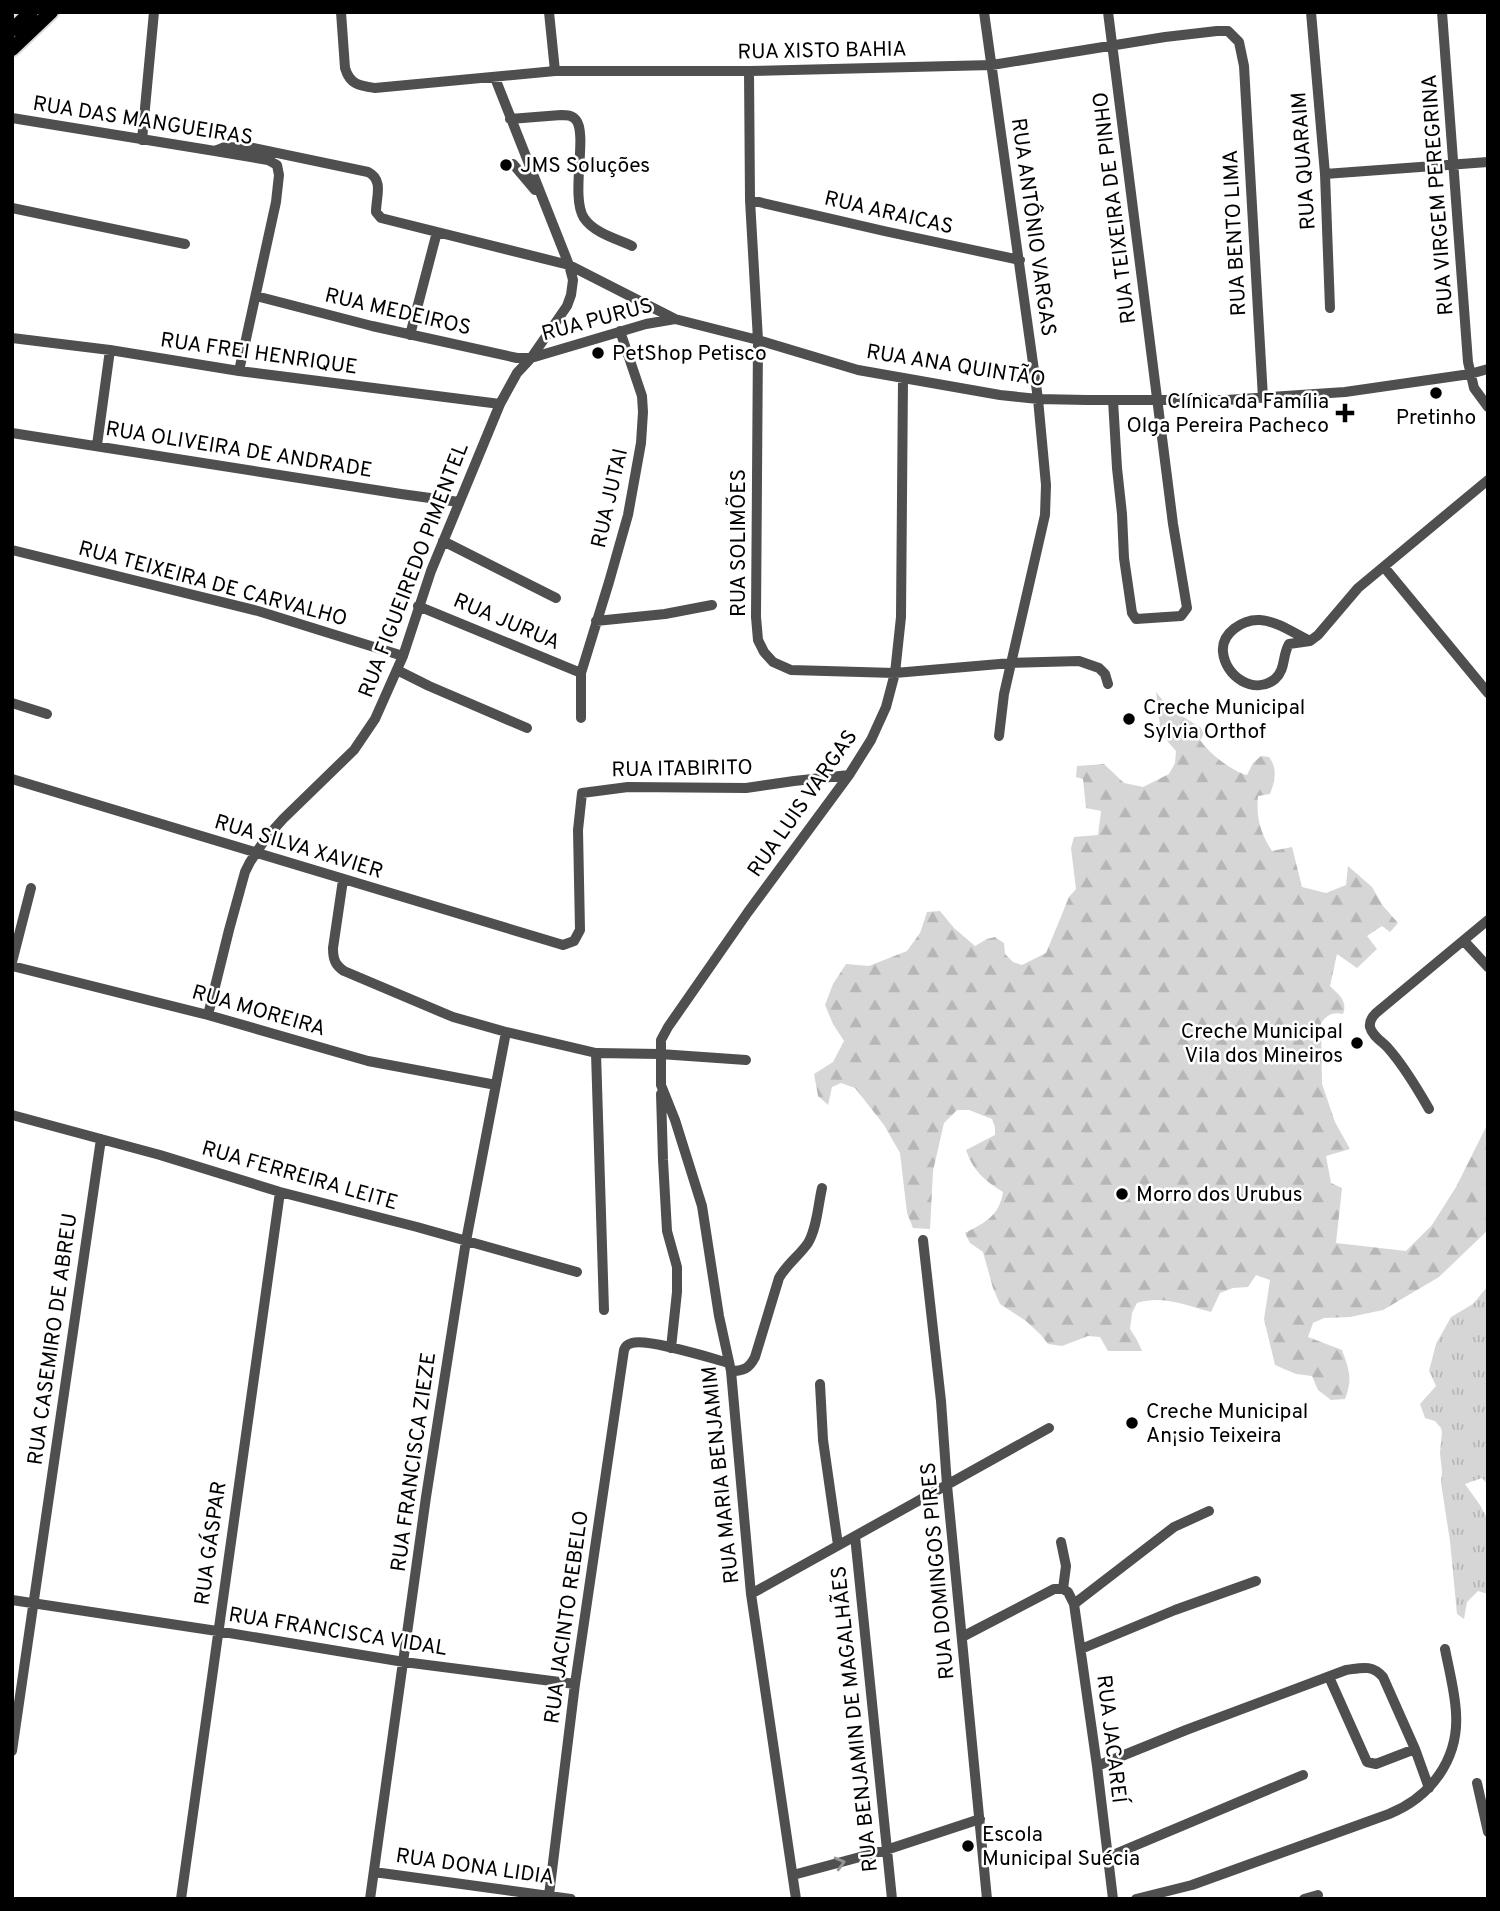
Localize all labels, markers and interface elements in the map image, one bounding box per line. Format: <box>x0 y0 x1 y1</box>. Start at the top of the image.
street label: RUA XISTO BAHIA <box>737 37 907 66</box>
street label: RUA VIRGEM PEREGRINA <box>1417 74 1460 316</box>
street label: RUA TEIXEIRA DE PINHO <box>1088 90 1143 325</box>
street label: RUA DAS MANGUEIRAS <box>31 91 255 152</box>
street label: RUA QUARAIM <box>1286 91 1323 231</box>
street label: RUA ANTÔNIO VARGAS <box>1004 116 1062 338</box>
street label: RUA BENTO LIMA <box>1218 149 1253 317</box>
place label: JMS Soluções <box>520 153 650 180</box>
marker: JMS Soluções <box>498 157 514 173</box>
street label: RUA ARAICAS <box>822 186 956 241</box>
street label: RUA MEDEIROS <box>322 283 473 342</box>
street label: RUA PURUS <box>539 293 656 348</box>
street label: RUA FREI HENRIQUE <box>158 327 359 382</box>
street label: RUA ANA QUINTÃO <box>864 339 1047 394</box>
place label: PetShop Petisco <box>612 341 767 368</box>
marker: PetShop Petisco <box>590 345 606 361</box>
marker: Pretinho <box>1428 385 1444 401</box>
place label: Clínica da Família Olga Pereira Pacheco <box>1127 389 1329 440</box>
marker: Clínica da Família Olga Pereira Pacheco <box>1335 403 1355 423</box>
place label: Pretinho <box>1396 405 1476 432</box>
street label: RUA OLIVEIRA DE ANDRADE <box>103 416 374 485</box>
street label: RUA FIGUEIREDO PIMENTEL <box>353 439 476 702</box>
street label: RUA JUTAI <box>586 446 635 551</box>
street label: RUA SOLIMÕES <box>725 469 753 617</box>
street label: RUA TEIXEIRA DE CARVALHO <box>75 536 350 633</box>
street label: RUA JURUA <box>449 588 564 657</box>
place label: Creche Municipal Sylvia Orthof <box>1143 695 1305 746</box>
marker: Creche Municipal Sylvia Orthof <box>1121 711 1137 727</box>
street label: RUA LUIS VARGAS <box>742 725 864 883</box>
street label: RUA ITABIRITO <box>611 755 753 784</box>
street label: RUA SILVA XAVIER <box>211 809 386 886</box>
street label: RUA MOREIRA <box>189 979 329 1043</box>
place label: Creche Municipal Vila dos Mineiros <box>1181 1019 1343 1070</box>
marker: Creche Municipal Vila dos Mineiros <box>1349 1035 1365 1051</box>
street label: RUA FERREIRA LEITE <box>198 1136 401 1217</box>
place label: Morro dos Urubus <box>1136 1182 1303 1209</box>
marker: Morro dos Urubus <box>1114 1186 1130 1202</box>
street label: RUA CASEMIRO DE ABREU <box>22 1212 85 1467</box>
street label: RUA FRANCISCA ZIEZE <box>386 1351 443 1574</box>
street label: RUA MARIA BENJAMIM <box>697 1365 746 1585</box>
place label: Creche Municipal An¡sio Teixeira <box>1146 1399 1308 1450</box>
marker: Creche Municipal An¡sio Teixeira <box>1124 1415 1140 1431</box>
street label: RUA DOMINGOS PIRES <box>916 1461 961 1681</box>
street label: RUA GÁSPAR <box>188 1479 234 1607</box>
street label: RUA JACINTO REBELO <box>539 1509 596 1726</box>
street label: RUA BENJAMIN DE MAGALHÃES <box>826 1564 885 1873</box>
street label: RUA FRANCISCA VIDAL <box>227 1602 449 1663</box>
street label: RUA JACAREÍ <box>1089 1673 1133 1807</box>
place label: Escola Municipal Suécia <box>982 1822 1140 1873</box>
marker: Escola Municipal Suécia <box>960 1838 976 1854</box>
street label: RUA DONA LIDIA <box>394 1843 556 1892</box>
one-way arrow <box>833 1857 845 1871</box>

